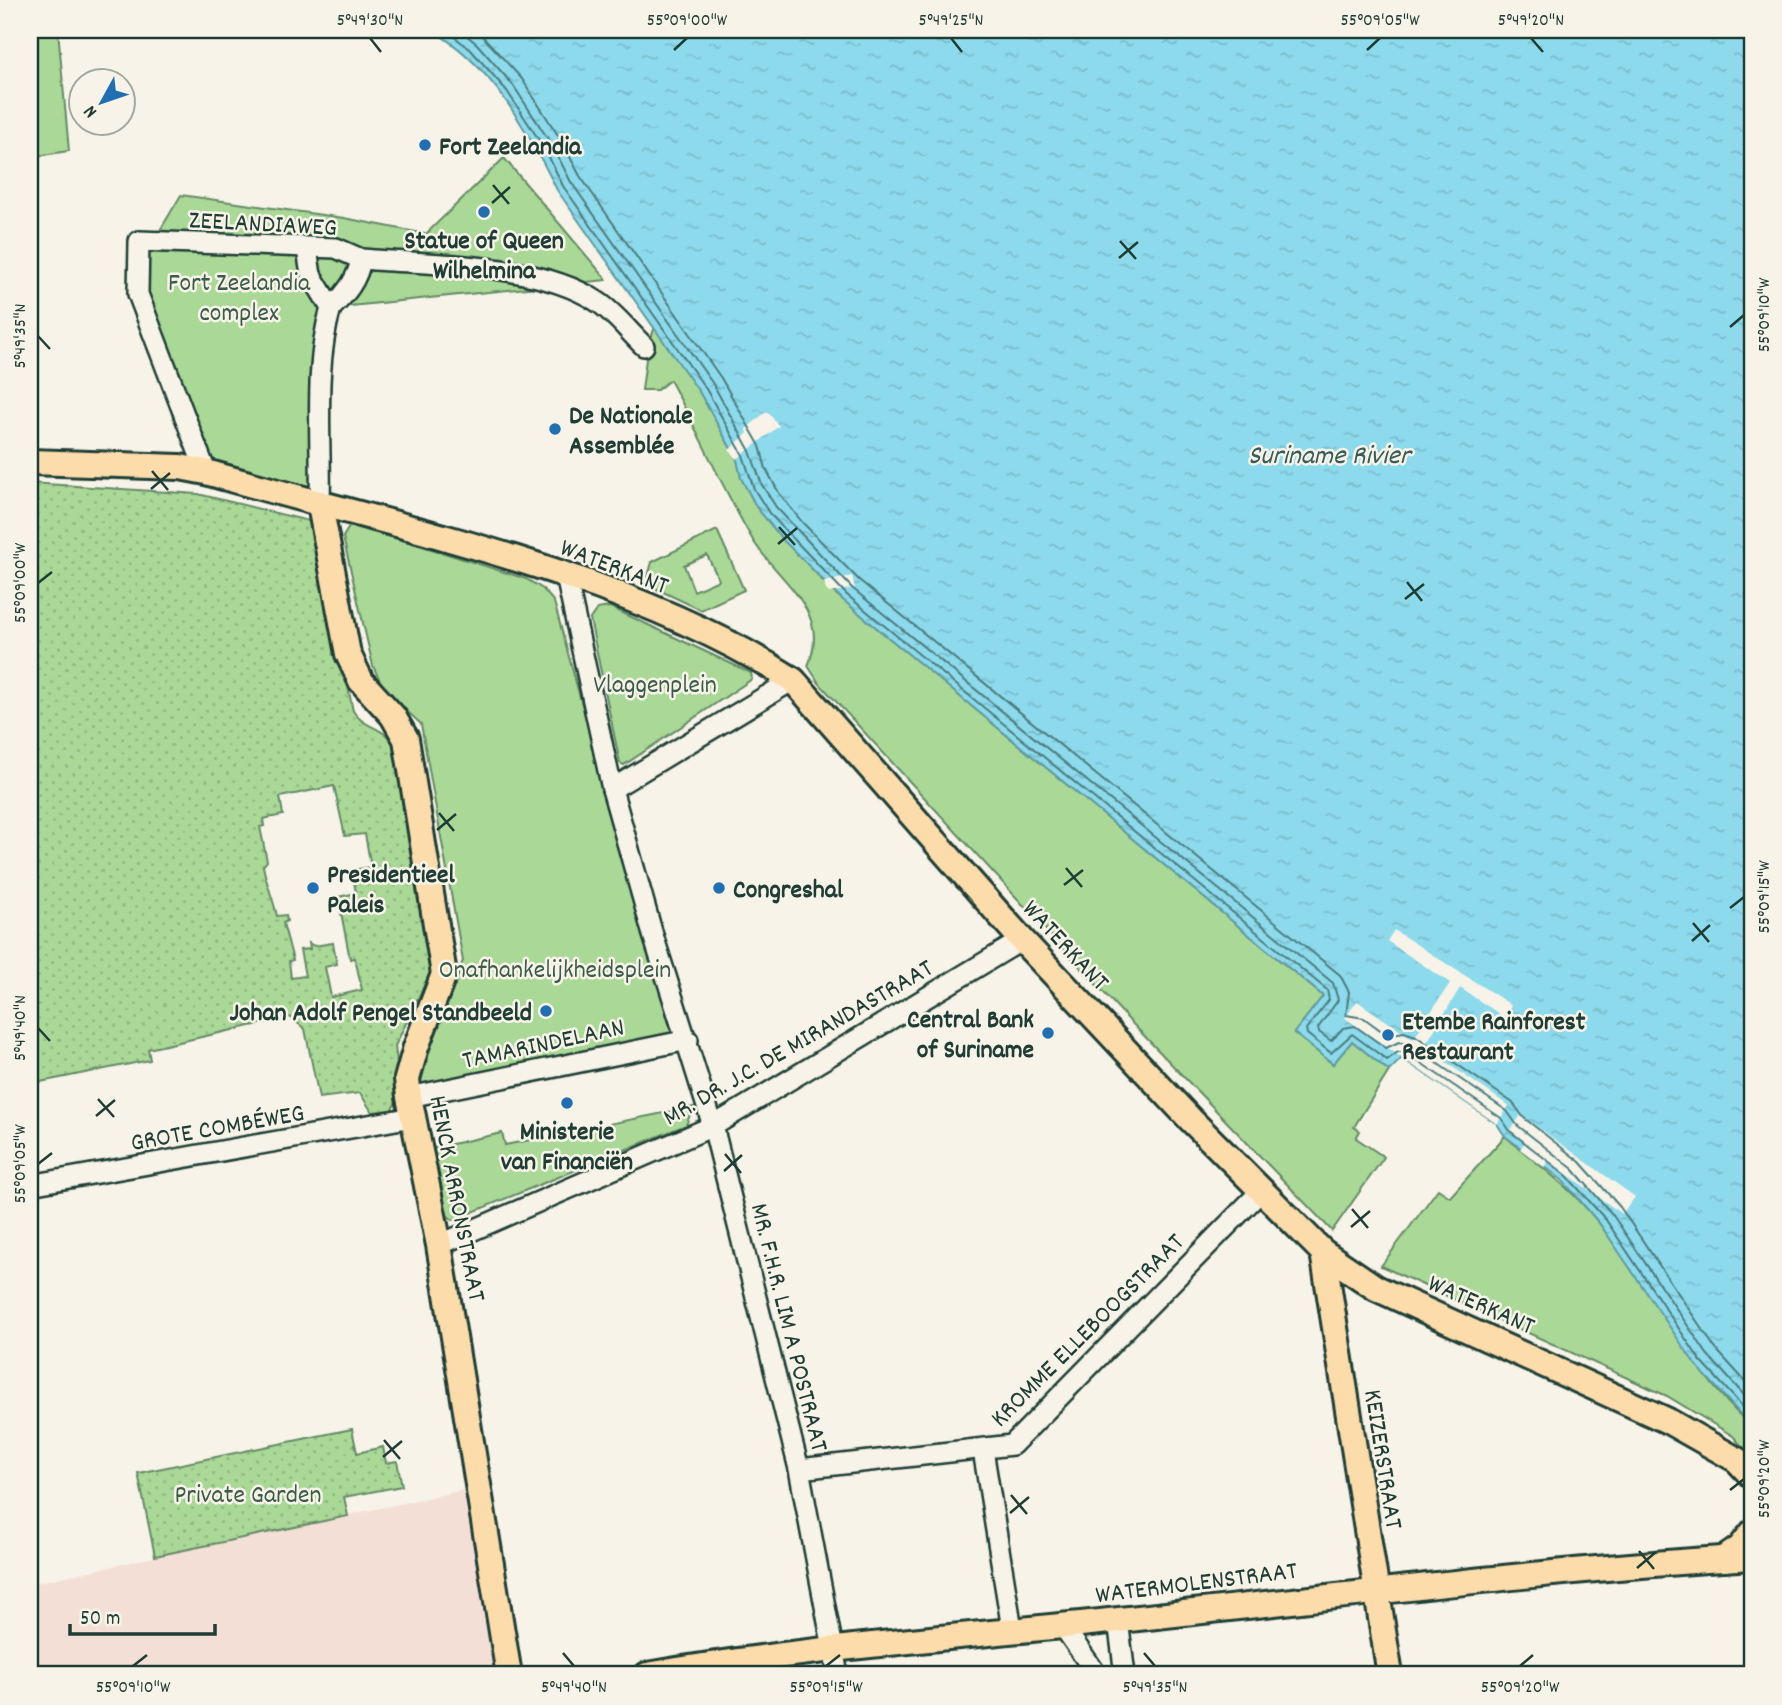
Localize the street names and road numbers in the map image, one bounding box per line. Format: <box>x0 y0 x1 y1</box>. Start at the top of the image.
street label: ZEELANDIAWEG <box>188 203 338 248</box>
street label: WATERKANT <box>554 531 674 606</box>
street label: WATERKANT <box>1012 892 1117 1001</box>
street label: MR. DR. J.C. DE MIRANDASTRAAT <box>657 951 941 1137</box>
street label: TAMARINDELAAN <box>459 1010 628 1081</box>
street label: HENCK ARRONSTRAAT <box>417 1092 494 1306</box>
street label: GROTE COMBÉWEG <box>128 1096 307 1163</box>
street label: MR. F.H.R. LIM A POSTRAAT <box>739 1200 837 1456</box>
street label: KROMME ELLEBOOGSTRAAT <box>983 1226 1194 1437</box>
street label: WATERKANT <box>1421 1266 1540 1346</box>
street label: KEIZERSTRAAT <box>1352 1387 1411 1533</box>
street label: WATERMOLENSTRAAT <box>1094 1554 1300 1615</box>

